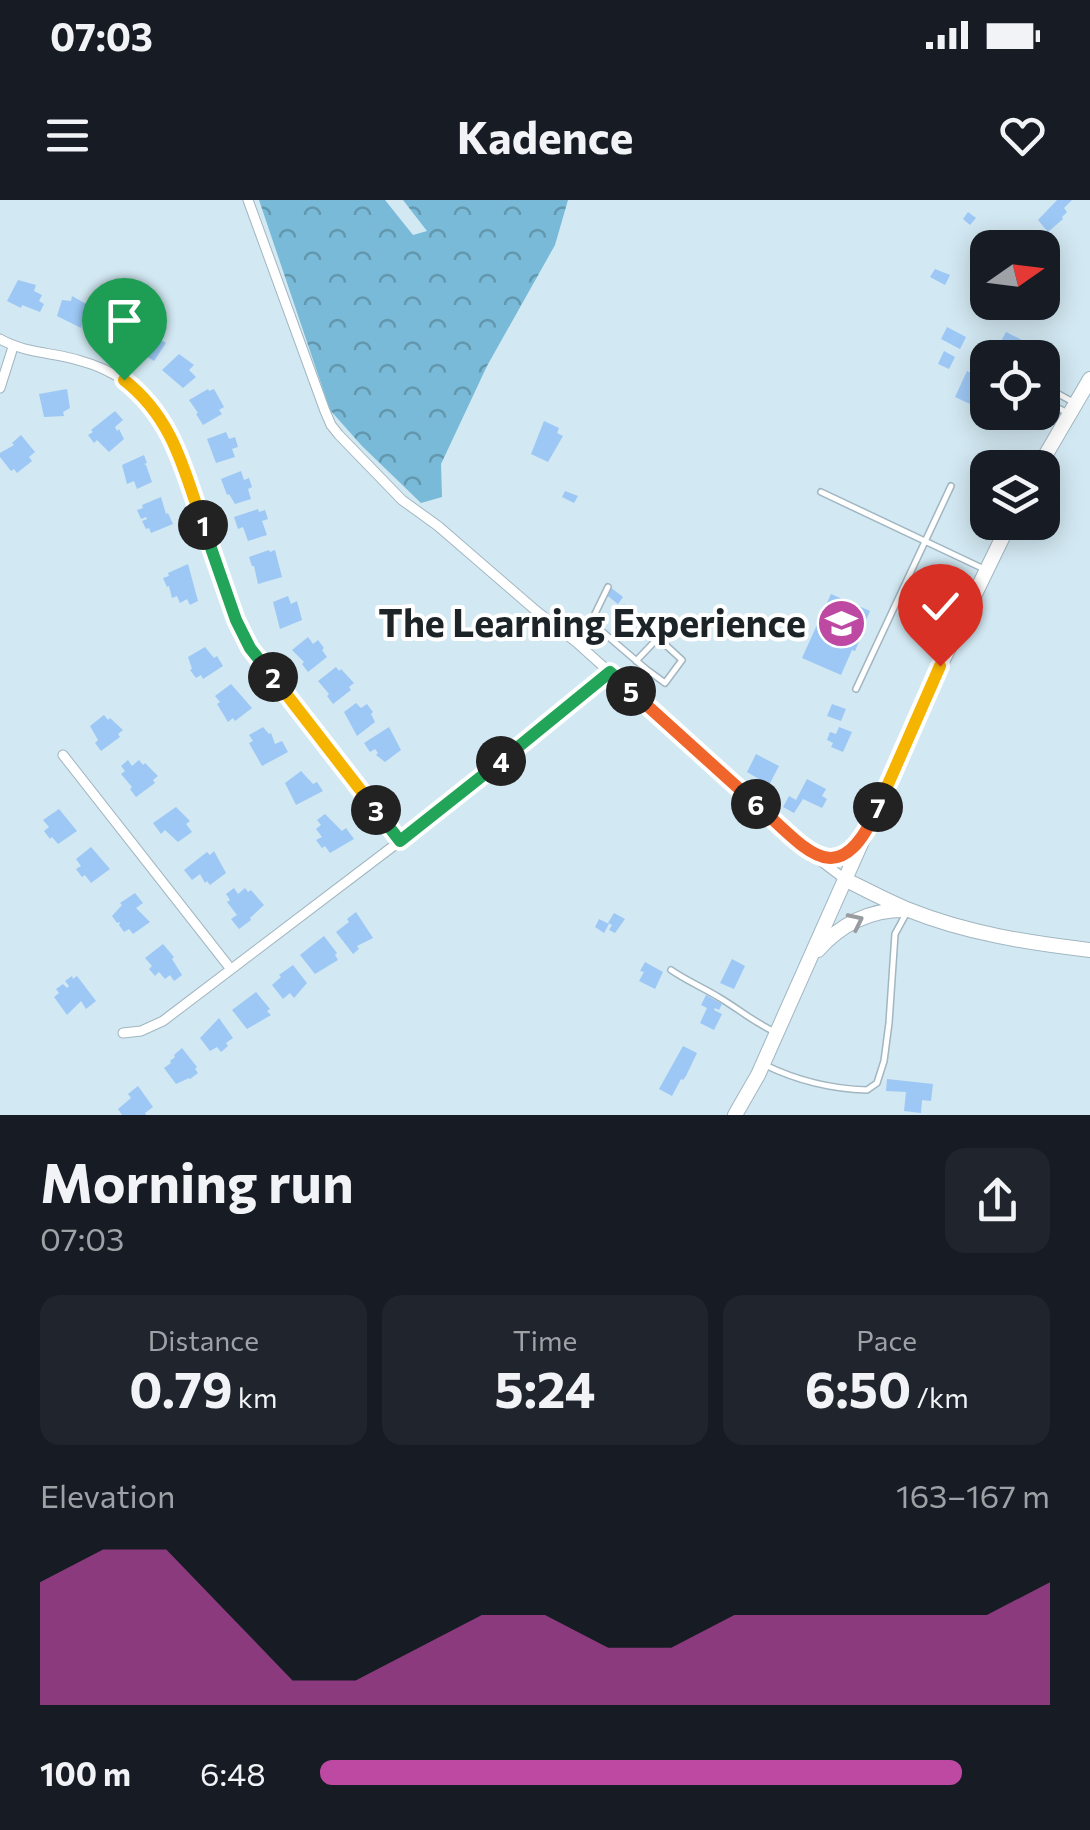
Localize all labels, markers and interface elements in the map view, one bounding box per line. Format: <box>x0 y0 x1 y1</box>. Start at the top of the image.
text: 07:03 <box>50 12 153 59</box>
icon: menu <box>40 108 95 163</box>
text: Kadence <box>457 108 633 163</box>
icon: heart <box>995 108 1050 163</box>
north arrow <box>970 230 1060 320</box>
map controls <box>970 230 1060 540</box>
pin <box>82 278 167 381</box>
icon: arrive <box>97 293 152 348</box>
button: locate <box>970 340 1060 430</box>
button: layers <box>970 450 1060 540</box>
pin: 1 <box>178 500 228 550</box>
text: 1 <box>197 508 209 542</box>
pin <box>898 564 983 667</box>
icon: check <box>913 579 968 634</box>
place label: The Learning Experience <box>378 598 806 645</box>
school or university icon: The Learning Experience <box>815 598 867 650</box>
pin: 2 <box>248 652 298 702</box>
text: 2 <box>265 660 281 694</box>
pin: 5 <box>606 666 656 716</box>
text: 5 <box>623 674 639 708</box>
pin: 4 <box>476 736 526 786</box>
text: 4 <box>492 744 510 778</box>
pin: 6 <box>731 779 781 829</box>
pin: 7 <box>853 782 903 832</box>
pin: 3 <box>351 785 401 835</box>
text: 6 <box>747 787 765 821</box>
text: 7 <box>870 790 886 824</box>
text: 3 <box>368 793 384 827</box>
one-way arrow <box>846 914 864 934</box>
text: Morning run <box>40 1147 354 1214</box>
button: share <box>945 1148 1050 1253</box>
text: 07:03 <box>40 1218 124 1258</box>
text: Distance <box>148 1323 259 1357</box>
text: Time <box>513 1323 577 1357</box>
text: Pace <box>856 1323 917 1357</box>
text: 0.79 <box>129 1357 232 1418</box>
text: 5:24 <box>495 1357 595 1418</box>
text: 6:50 <box>805 1357 911 1418</box>
text: km <box>232 1380 277 1414</box>
text: /km <box>911 1380 969 1414</box>
text: Elevation <box>40 1475 175 1515</box>
text: 163–167 m <box>896 1475 1050 1515</box>
text: 100 m <box>40 1753 131 1793</box>
text: 6:48 <box>200 1753 266 1793</box>

